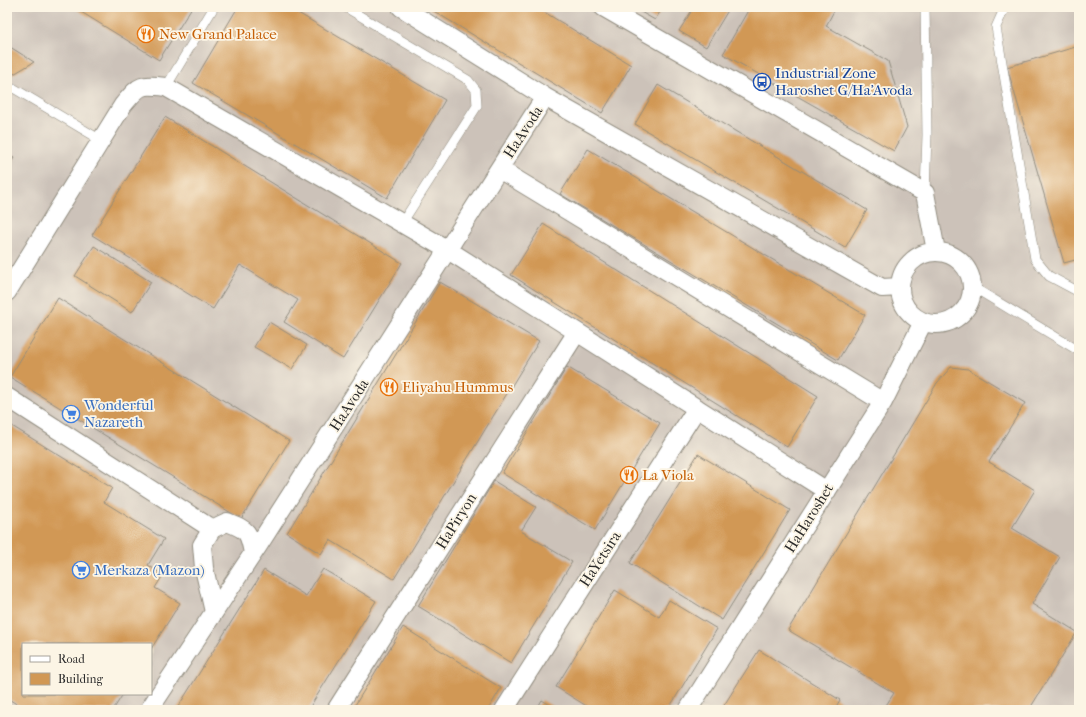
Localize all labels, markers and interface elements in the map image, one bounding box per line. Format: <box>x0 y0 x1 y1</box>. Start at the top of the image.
restaurant icon: New Grand Palace <box>136 24 156 44</box>
place label: New Grand Palace <box>159 25 277 43</box>
place label: Industrial Zone Haroshet G/Ha'Avoda <box>775 64 913 99</box>
bus stop icon: Industrial Zone Haroshet G/Ha'Avoda <box>752 72 772 92</box>
street label: HaAvoda <box>499 102 547 161</box>
street label: HaAvoda <box>325 375 373 434</box>
restaurant icon: Eliyahu Hummus <box>379 377 399 397</box>
place label: Eliyahu Hummus <box>402 378 514 396</box>
place label: Wonderful Nazareth <box>83 396 154 431</box>
supermarket icon: Wonderful Nazareth <box>61 404 81 424</box>
restaurant icon: La Viola <box>619 465 639 485</box>
place label: La Viola <box>642 466 695 484</box>
street label: HaHaroshet <box>781 480 838 556</box>
street label: HaPiryon <box>432 489 480 552</box>
street label: HaYetsira <box>575 527 625 590</box>
supermarket icon: Merkaza (Mazon) <box>71 560 91 580</box>
place label: Merkaza (Mazon) <box>94 561 205 579</box>
legend <box>22 643 152 695</box>
text: Road <box>58 652 85 666</box>
text: Building <box>58 672 103 686</box>

